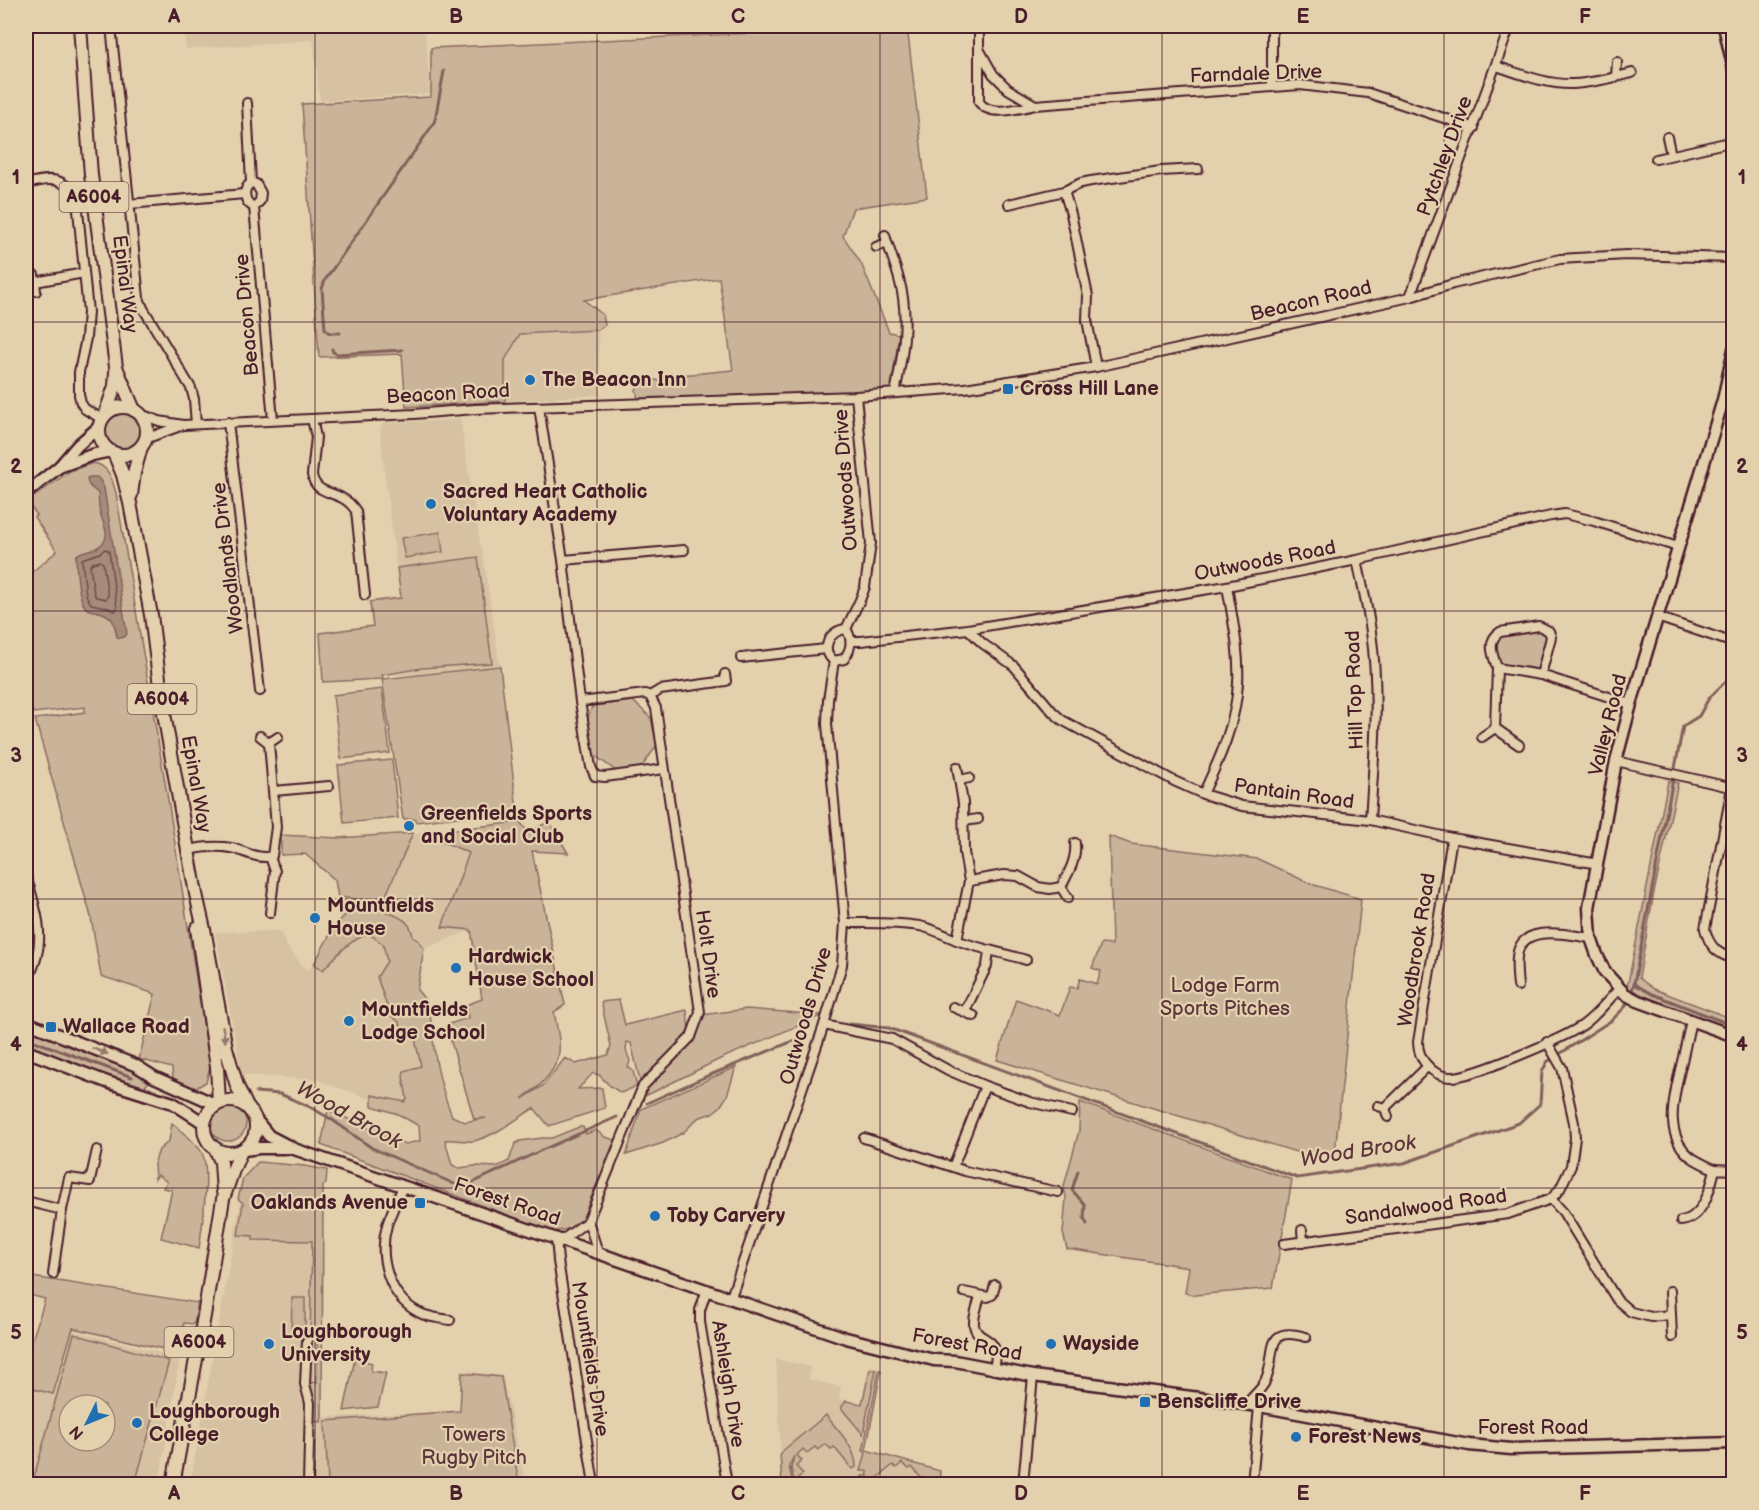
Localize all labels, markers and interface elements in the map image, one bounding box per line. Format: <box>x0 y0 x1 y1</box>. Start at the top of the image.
text: A <box>167 5 181 29</box>
text: B <box>449 5 463 29</box>
text: C <box>731 5 745 29</box>
text: D <box>1014 5 1028 29</box>
text: E <box>1297 5 1310 29</box>
text: F <box>1579 5 1591 29</box>
street label: Farndale Drive <box>1189 60 1323 88</box>
street label: Pytchley Drive <box>1412 93 1478 219</box>
text: 1 <box>12 166 20 190</box>
text: 1 <box>1738 166 1746 190</box>
road number: A6004 <box>60 182 128 212</box>
street label: Epinal Way <box>107 234 143 334</box>
street label: Beacon Drive <box>230 253 264 377</box>
street label: Beacon Road <box>1248 275 1374 327</box>
place label: The Beacon Inn <box>542 368 686 392</box>
marker: The Beacon Inn <box>523 373 537 387</box>
place label: Cross Hill Lane <box>1020 377 1159 401</box>
street label: Beacon Road <box>385 379 511 409</box>
marker: Cross Hill Lane <box>1001 382 1015 396</box>
street label: Outwoods Drive <box>829 408 863 552</box>
text: 2 <box>10 455 22 479</box>
text: 2 <box>1736 455 1748 479</box>
place label: Sacred Heart Catholic Voluntary Academy <box>443 480 647 527</box>
street label: Woodlands Drive <box>207 481 249 635</box>
marker: Sacred Heart Catholic Voluntary Academy <box>424 497 438 511</box>
street label: Outwoods Road <box>1192 536 1338 586</box>
street label: Hill Top Road <box>1341 630 1369 750</box>
street label: Valley Road <box>1584 672 1632 778</box>
road number: A6004 <box>128 684 196 714</box>
street label: Epinal Way <box>176 733 216 835</box>
text: 3 <box>10 744 22 768</box>
text: 3 <box>1736 744 1748 768</box>
street label: Pantain Road <box>1232 774 1356 814</box>
place label: Greenfields Sports and Social Club <box>421 802 592 849</box>
marker: Greenfields Sports and Social Club <box>402 819 416 833</box>
street label: Woodbrook Road <box>1393 871 1441 1029</box>
place label: Mountfields House <box>327 894 434 941</box>
street label: Holt Drive <box>690 908 726 1000</box>
marker: Mountfields House <box>308 911 322 925</box>
street label: Outwoods Drive <box>775 944 837 1088</box>
place label: Hardwick House School <box>468 945 594 992</box>
marker: Hardwick House School <box>449 961 463 975</box>
park label: Lodge Farm Sports Pitches <box>1160 974 1290 1021</box>
place label: Mountfields Lodge School <box>361 998 485 1045</box>
marker: Mountfields Lodge School <box>342 1014 356 1028</box>
place label: Wallace Road <box>63 1015 190 1039</box>
marker: Wallace Road <box>44 1020 58 1034</box>
one-way arrow <box>220 1025 229 1044</box>
text: 4 <box>10 1033 22 1057</box>
text: 4 <box>1736 1033 1748 1057</box>
one-way arrow <box>91 1046 109 1056</box>
water label: Wood Brook <box>292 1076 407 1155</box>
water label: Wood Brook <box>1298 1129 1418 1172</box>
street label: Forest Road <box>451 1173 563 1231</box>
street label: Sandalwood Road <box>1344 1184 1508 1230</box>
place label: Oaklands Avenue <box>251 1191 408 1215</box>
marker: Oaklands Avenue <box>413 1196 427 1210</box>
place label: Toby Carvery <box>667 1204 786 1228</box>
marker: Toby Carvery <box>648 1209 662 1223</box>
street label: Mountfields Drive <box>566 1280 614 1438</box>
street label: Ashleigh Drive <box>706 1319 750 1449</box>
place label: Loughborough University <box>281 1320 412 1367</box>
text: 5 <box>10 1321 22 1345</box>
text: 5 <box>1736 1321 1748 1345</box>
street label: Forest Road <box>910 1324 1024 1366</box>
road number: A6004 <box>164 1327 234 1357</box>
place label: Wayside <box>1063 1332 1139 1356</box>
marker: Loughborough University <box>262 1337 276 1351</box>
marker: Wayside <box>1044 1337 1058 1351</box>
place label: Benscliffe Drive <box>1157 1390 1301 1414</box>
north arrow <box>57 1393 117 1453</box>
marker: Benscliffe Drive <box>1138 1395 1152 1409</box>
place label: Loughborough College <box>149 1400 280 1447</box>
marker: Loughborough College <box>130 1416 144 1430</box>
street label: Forest Road <box>1477 1416 1589 1440</box>
text: N <box>66 1421 88 1443</box>
park label: Towers Rugby Pitch <box>421 1423 527 1470</box>
place label: Forest News <box>1308 1425 1421 1449</box>
marker: Forest News <box>1289 1430 1303 1444</box>
text: A <box>167 1482 181 1506</box>
text: B <box>449 1482 463 1506</box>
text: C <box>731 1482 745 1506</box>
text: D <box>1014 1482 1028 1506</box>
text: E <box>1297 1482 1310 1506</box>
text: F <box>1579 1482 1591 1506</box>

